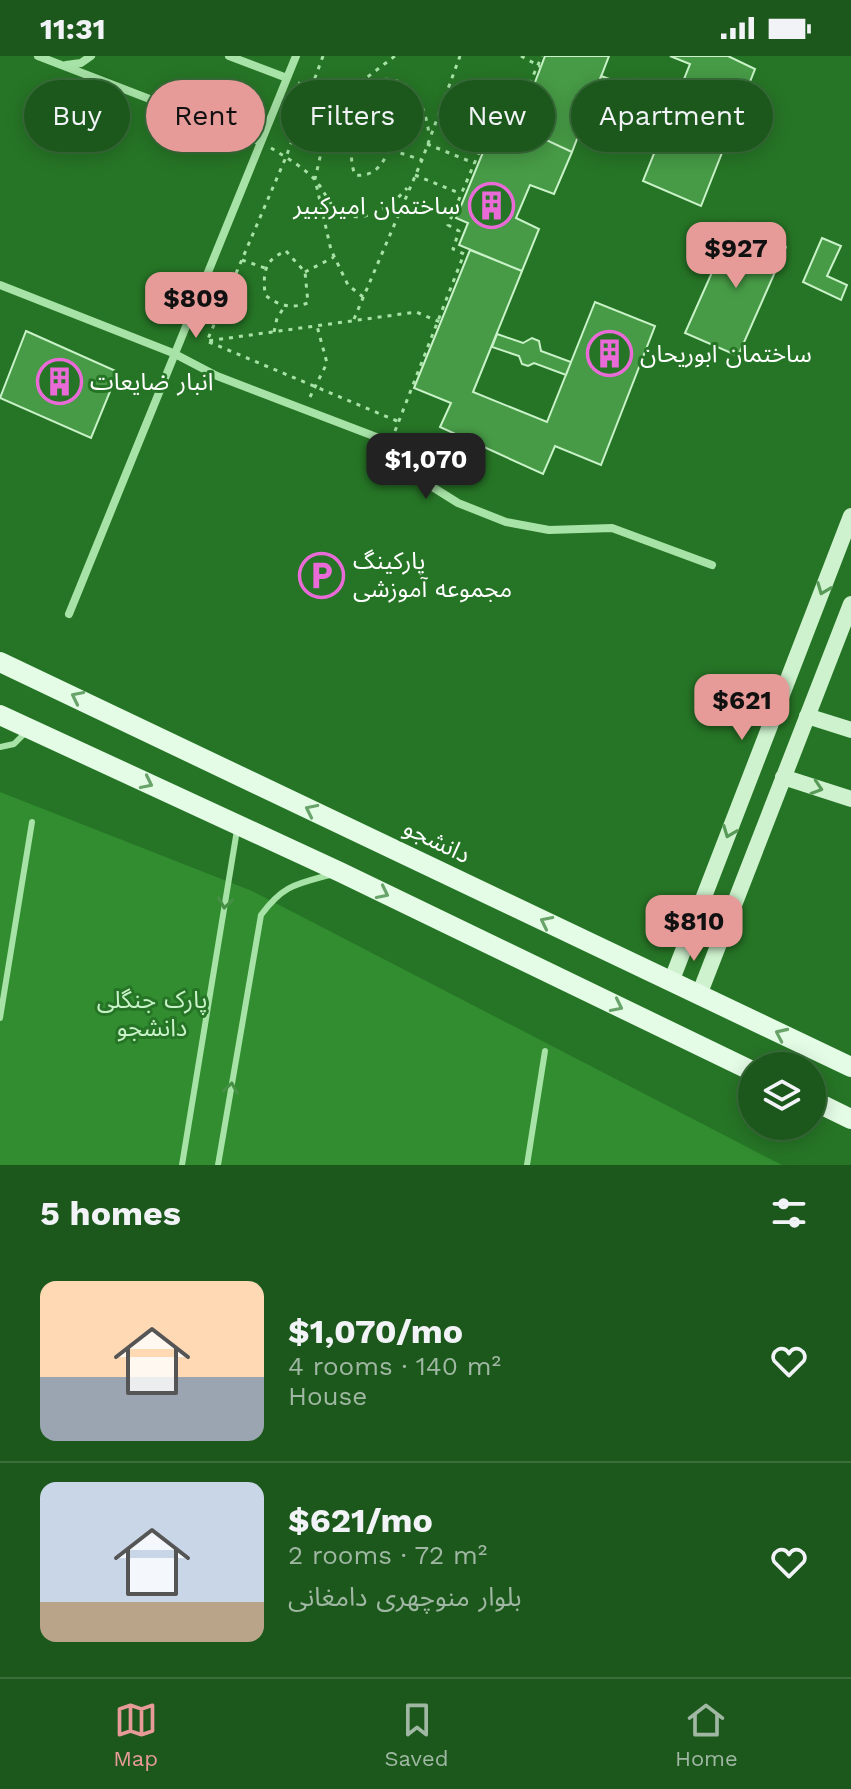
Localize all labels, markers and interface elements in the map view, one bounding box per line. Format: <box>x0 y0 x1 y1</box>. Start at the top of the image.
text: 11:31 <box>40 11 106 46</box>
chip: Buy <box>24 80 130 152</box>
chip: Rent <box>146 80 265 152</box>
chip: Filters <box>281 80 423 152</box>
chip: New <box>439 80 555 152</box>
chip: Apartment <box>571 80 773 152</box>
building icon: ساختمان امیرکبیر <box>467 182 515 230</box>
place label: ساختمان امیرکبیر <box>292 192 460 220</box>
pin: $927 <box>689 222 783 290</box>
text: $927 <box>704 233 768 263</box>
pin: $809 <box>149 272 243 340</box>
text: $809 <box>163 283 229 313</box>
building icon: ساختمان ابوریحان <box>585 330 633 378</box>
place label: ساختمان ابوریحان <box>640 340 812 368</box>
building icon: انبار ضایعات <box>35 358 83 406</box>
place label: انبار ضایعات <box>90 368 214 396</box>
pin: $1,070 <box>361 433 491 501</box>
text: $1,070 <box>384 444 468 474</box>
place label: پارکینگ مجموعه آموزشی <box>353 547 512 603</box>
parking icon: پارکینگ مجموعه آموزشی <box>298 551 346 599</box>
one-way arrow <box>816 581 833 595</box>
pin: $621 <box>695 674 789 742</box>
text: $621 <box>712 685 772 715</box>
one-way arrow <box>70 691 85 707</box>
one-way arrow <box>139 773 154 789</box>
one-way arrow <box>809 779 823 795</box>
one-way arrow <box>305 804 320 820</box>
street label: دانشجو <box>399 813 475 869</box>
one-way arrow <box>722 824 739 838</box>
one-way arrow <box>374 883 389 899</box>
pin: $810 <box>647 895 741 963</box>
one-way arrow <box>217 896 234 910</box>
text: $810 <box>664 906 724 936</box>
one-way arrow <box>539 916 554 932</box>
park label: پارک جنگلی دانشجو <box>97 986 207 1042</box>
one-way arrow <box>608 996 623 1012</box>
one-way arrow <box>774 1028 789 1044</box>
map controls <box>738 1052 826 1140</box>
button: layers <box>738 1052 826 1140</box>
one-way arrow <box>221 1081 238 1095</box>
icon: filters <box>767 1191 811 1235</box>
text: 5 homes <box>40 1193 181 1233</box>
text: $1,070/mo <box>288 1311 463 1351</box>
icon: home <box>104 1313 200 1409</box>
icon: heart <box>767 1339 811 1383</box>
text: 4 rooms · 140 m² <box>288 1351 501 1381</box>
text: House <box>288 1381 367 1411</box>
text: $621/mo <box>288 1500 433 1540</box>
icon: home <box>104 1514 200 1610</box>
text: 2 rooms · 72 m² <box>288 1540 487 1570</box>
icon: heart <box>767 1540 811 1584</box>
text: بلوار منوچهری دامغانی <box>288 1582 521 1612</box>
tab: Map <box>113 1698 158 1771</box>
tab: Saved <box>385 1698 448 1771</box>
tab: Home <box>675 1698 738 1771</box>

